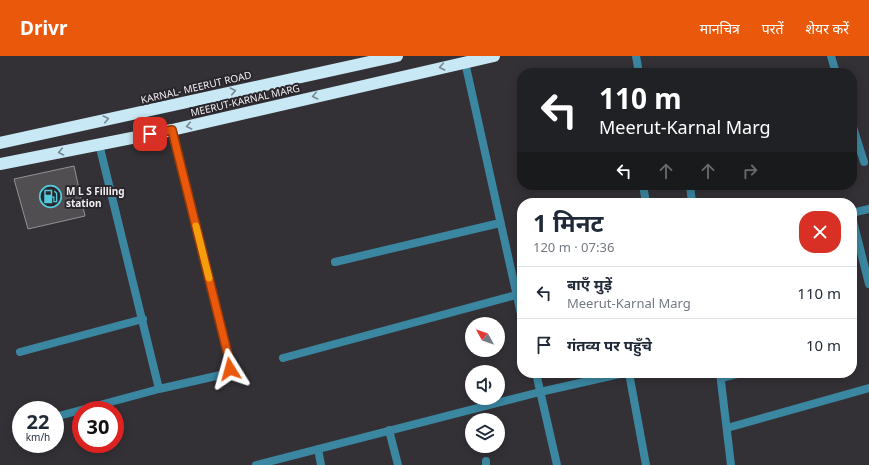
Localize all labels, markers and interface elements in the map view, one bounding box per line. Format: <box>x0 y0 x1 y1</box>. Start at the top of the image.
text: Drivr <box>20 15 67 41</box>
text: मानचित्र <box>700 19 740 38</box>
text: परतें <box>762 19 784 38</box>
text: शेयर करें <box>806 19 849 38</box>
one-way arrow <box>439 63 445 71</box>
street label: KARNAL- MEERUT ROAD <box>139 67 253 107</box>
text: 110 m <box>599 79 682 117</box>
street label: MEERUT-KARNAL MARG <box>189 81 301 119</box>
icon: left <box>533 84 585 136</box>
one-way arrow <box>230 87 236 95</box>
one-way arrow <box>312 92 319 100</box>
one-way arrow <box>103 115 110 123</box>
text: Meerut-Karnal Marg <box>599 115 770 139</box>
pin <box>133 117 167 151</box>
one-way arrow <box>186 121 192 129</box>
icon: arrive <box>139 123 161 145</box>
one-way arrow <box>58 147 65 155</box>
icon: left <box>613 160 635 182</box>
icon: ahead <box>655 160 677 182</box>
icon: ahead <box>697 160 719 182</box>
icon: right <box>739 160 761 182</box>
fuel station icon: M L S Filling station <box>37 184 63 210</box>
place label: M L S Filling station <box>66 184 125 210</box>
text: 1 मिनट <box>533 206 603 239</box>
button: close <box>799 211 841 253</box>
text: 120 m · 07:36 <box>533 238 614 256</box>
text: बाएँ मुड़ें <box>567 274 612 294</box>
icon: left <box>533 282 555 304</box>
text: 110 m <box>797 283 841 303</box>
text: Meerut-Karnal Marg <box>567 294 691 312</box>
north arrow <box>465 317 505 357</box>
map controls <box>465 317 505 453</box>
icon: arrive <box>533 334 555 356</box>
text: गंतव्य पर पहुँचे <box>567 335 652 355</box>
text: 10 m <box>806 335 841 355</box>
position arrow <box>209 348 251 390</box>
button: sound <box>465 365 505 405</box>
speed limit sign: 30 <box>72 401 124 453</box>
text: 22 <box>27 408 49 435</box>
button: layers <box>465 413 505 453</box>
text: km/h <box>26 430 50 444</box>

